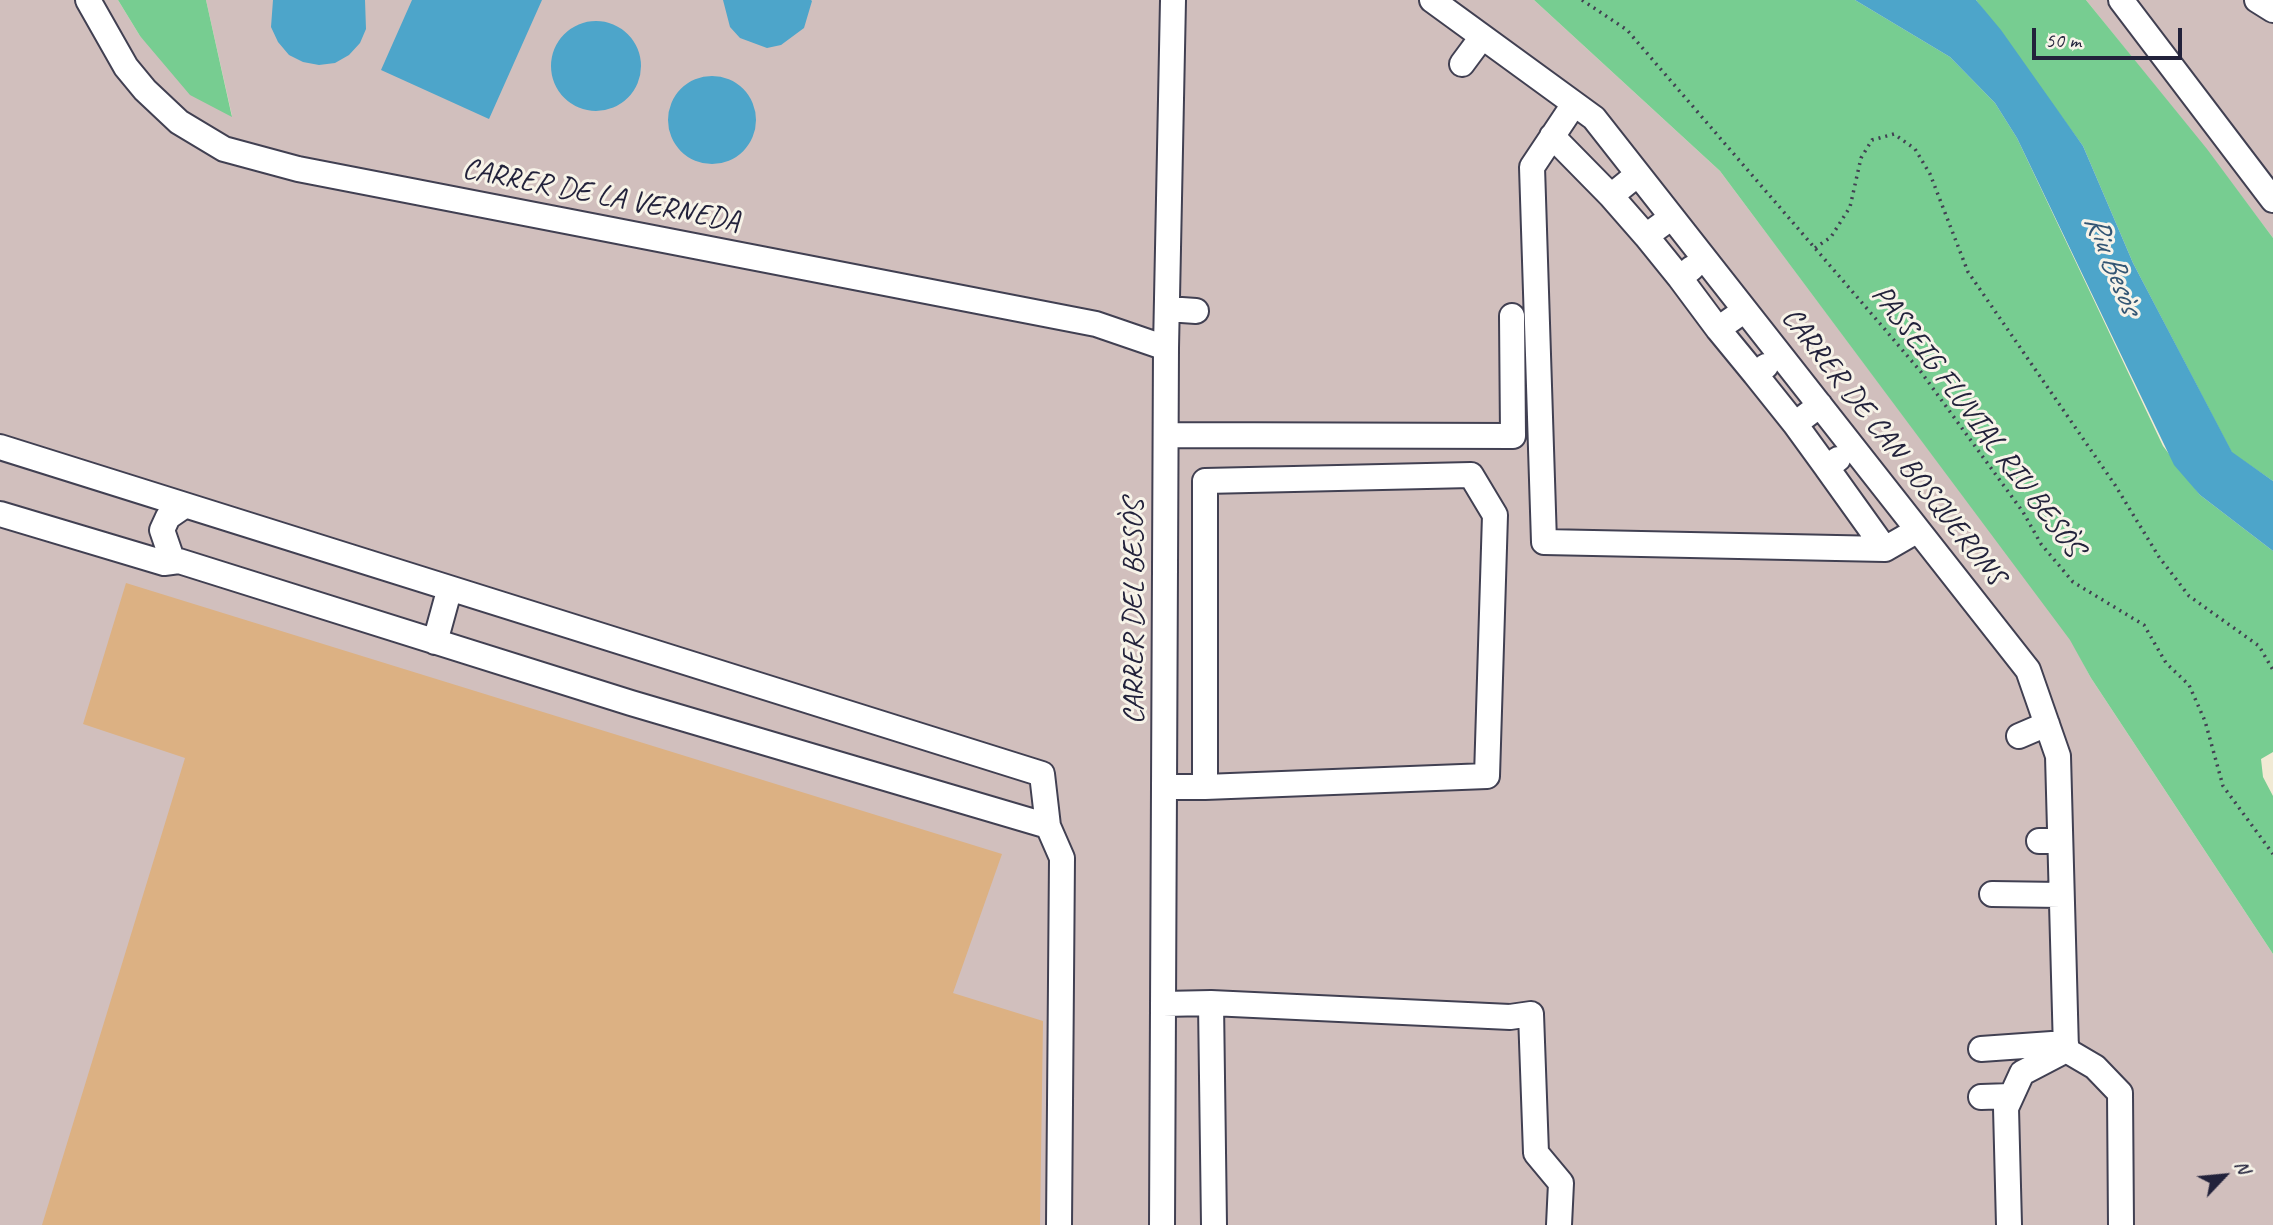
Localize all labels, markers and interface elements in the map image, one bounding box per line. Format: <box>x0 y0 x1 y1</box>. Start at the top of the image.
scale bar <box>2035 14 2186 58</box>
text: 50 m <box>2045 27 2081 53</box>
street label: CARRER DE LA VERNEDA <box>459 151 743 241</box>
water label: Riu Besòs <box>2075 209 2149 319</box>
street label: PASSEIG FLUVIAL RIU BESÒS <box>1863 278 2091 564</box>
street label: CARRER DE CAN BOSQUERONS <box>1773 301 2013 593</box>
street label: CARRER DEL BESÒS <box>1116 500 1152 724</box>
north arrow <box>2189 1141 2259 1211</box>
text: N <box>2230 1156 2256 1177</box>

